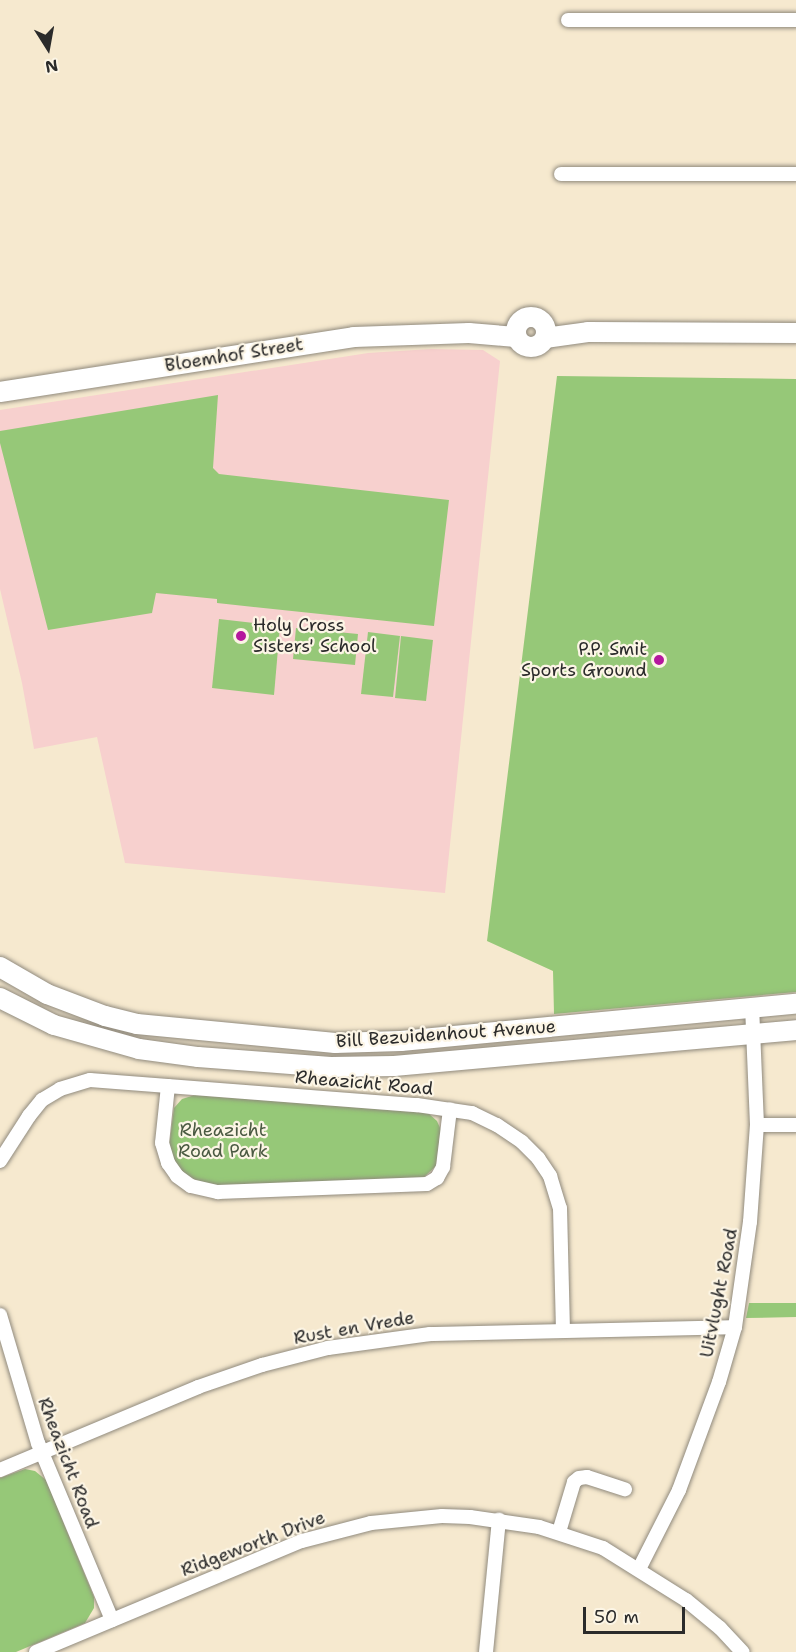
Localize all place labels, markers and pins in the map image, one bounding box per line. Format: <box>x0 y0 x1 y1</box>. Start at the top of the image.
place label: Holy Cross Sisters' School <box>253 615 377 658</box>
marker: Holy Cross Sisters' School <box>234 629 248 643</box>
place label: P.P. Smit Sports Ground <box>521 639 647 682</box>
marker: P.P. Smit Sports Ground <box>652 653 666 667</box>

